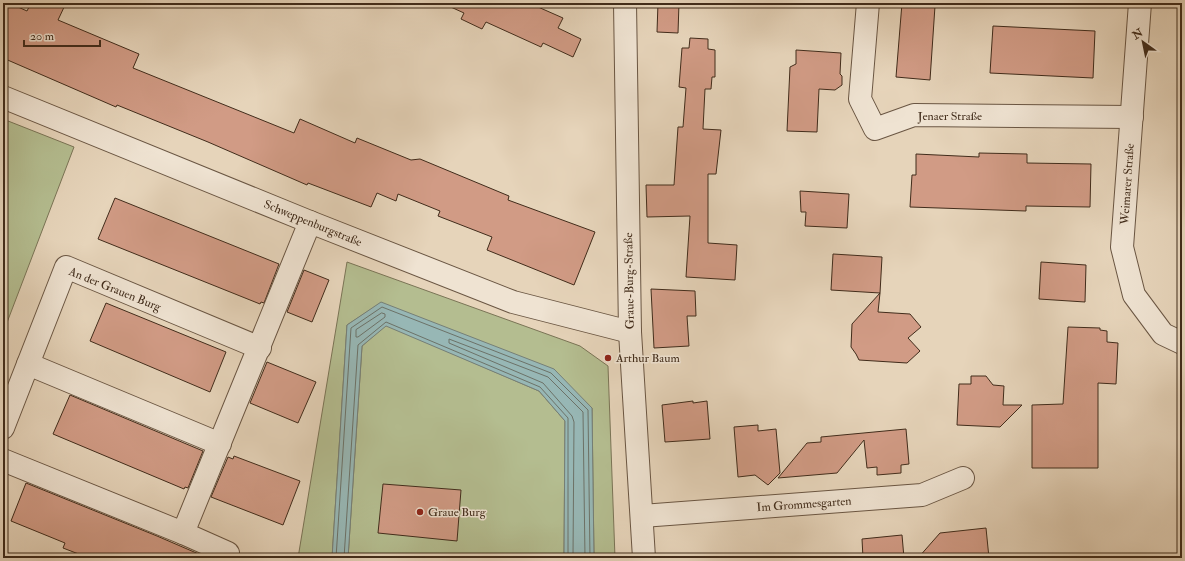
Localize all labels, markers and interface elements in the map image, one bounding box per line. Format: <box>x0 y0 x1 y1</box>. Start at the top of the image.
scale bar <box>24 22 100 48</box>
north arrow <box>1123 22 1163 62</box>
text: N <box>1129 25 1146 43</box>
text: 20 m <box>30 29 55 44</box>
street label: Jenaer Straße <box>917 109 982 124</box>
street label: Weimarer Straße <box>1117 143 1138 226</box>
street label: Schweppenburgstraße <box>262 197 364 250</box>
street label: Graue-Burg-Straße <box>621 233 638 329</box>
street label: An der Grauen Burg <box>66 264 164 315</box>
place label: Arthur Baum <box>615 351 680 366</box>
marker: Arthur Baum <box>603 353 613 363</box>
street label: Im Grommesgarten <box>756 494 852 515</box>
place label: Graue Burg <box>428 505 487 520</box>
marker: Graue Burg <box>415 507 425 517</box>

